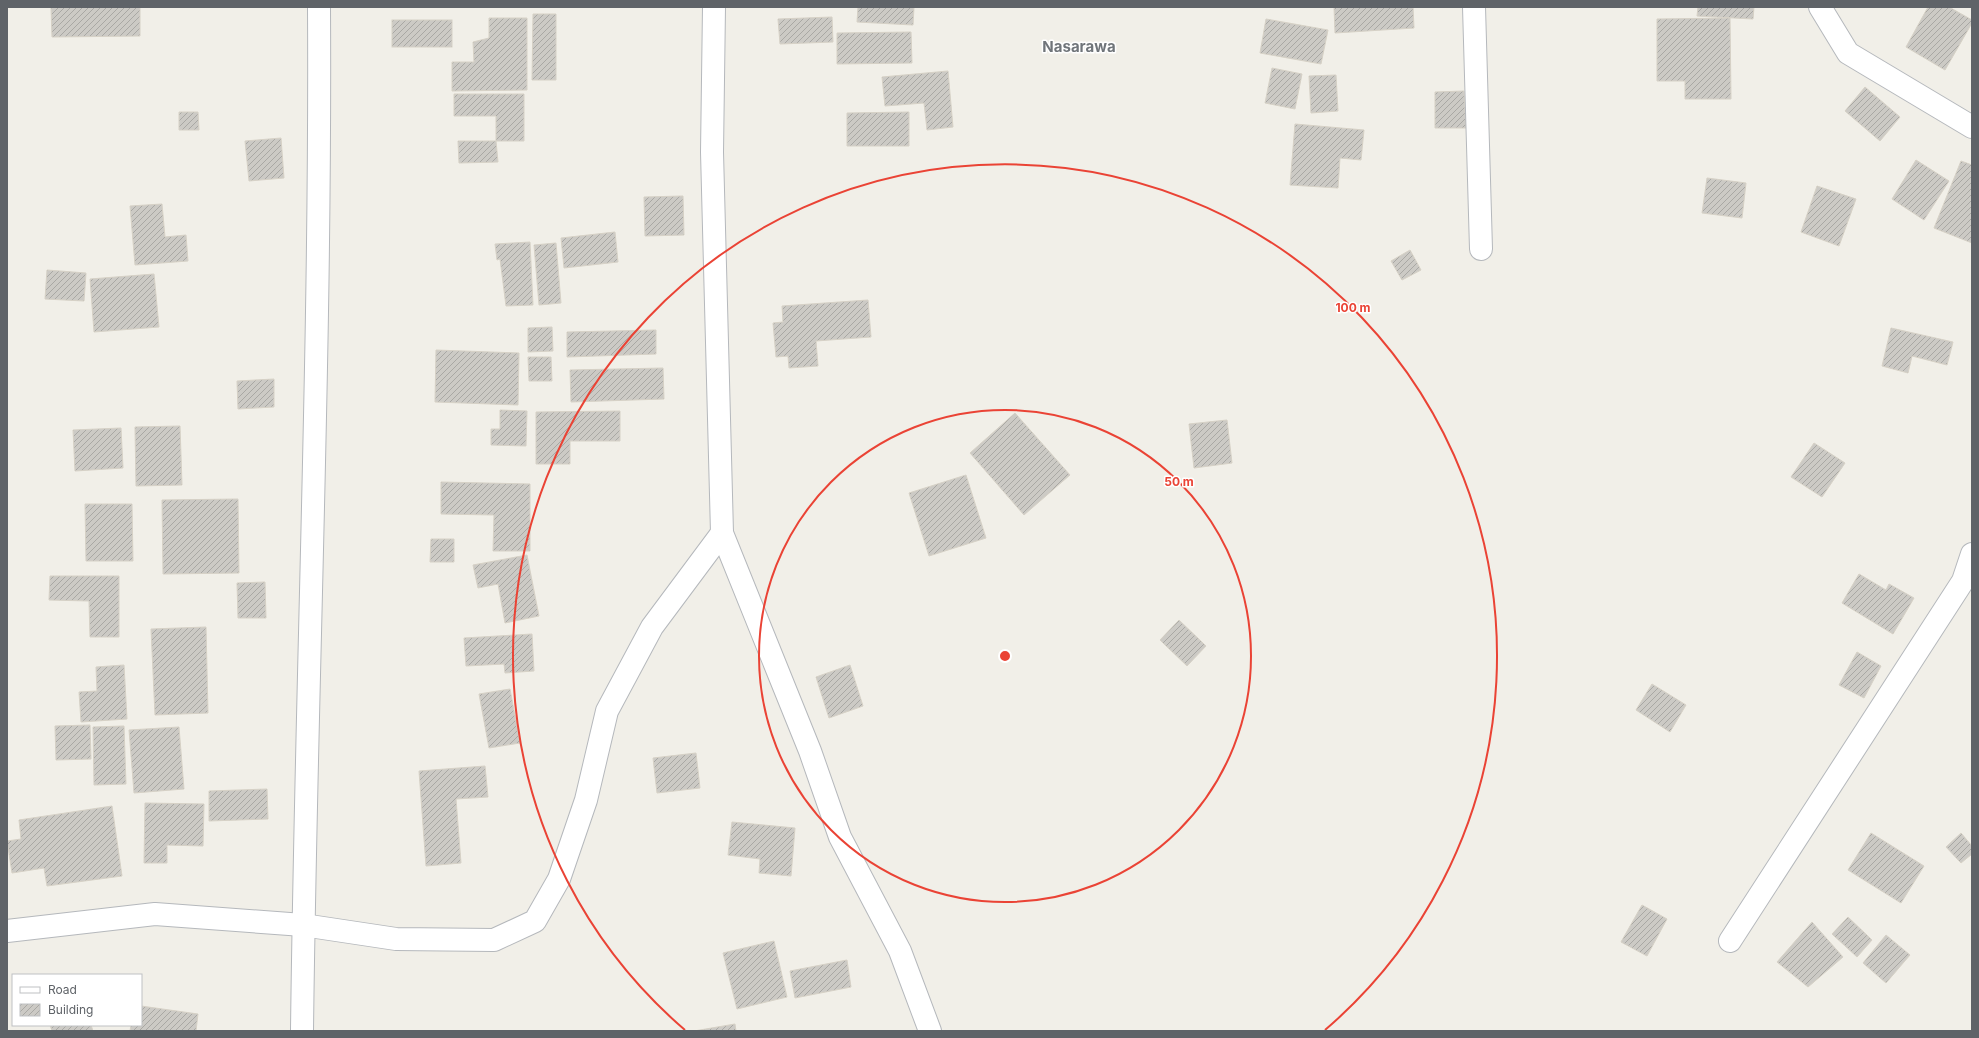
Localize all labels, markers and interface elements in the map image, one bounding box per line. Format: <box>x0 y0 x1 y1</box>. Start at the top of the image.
district label: Nasarawa <box>1042 37 1116 56</box>
text: 100 m <box>1335 300 1371 315</box>
text: 50 m <box>1164 474 1194 489</box>
centre of rings <box>998 649 1012 663</box>
legend <box>12 974 142 1026</box>
text: Road <box>48 982 77 997</box>
text: Building <box>48 1002 93 1017</box>

